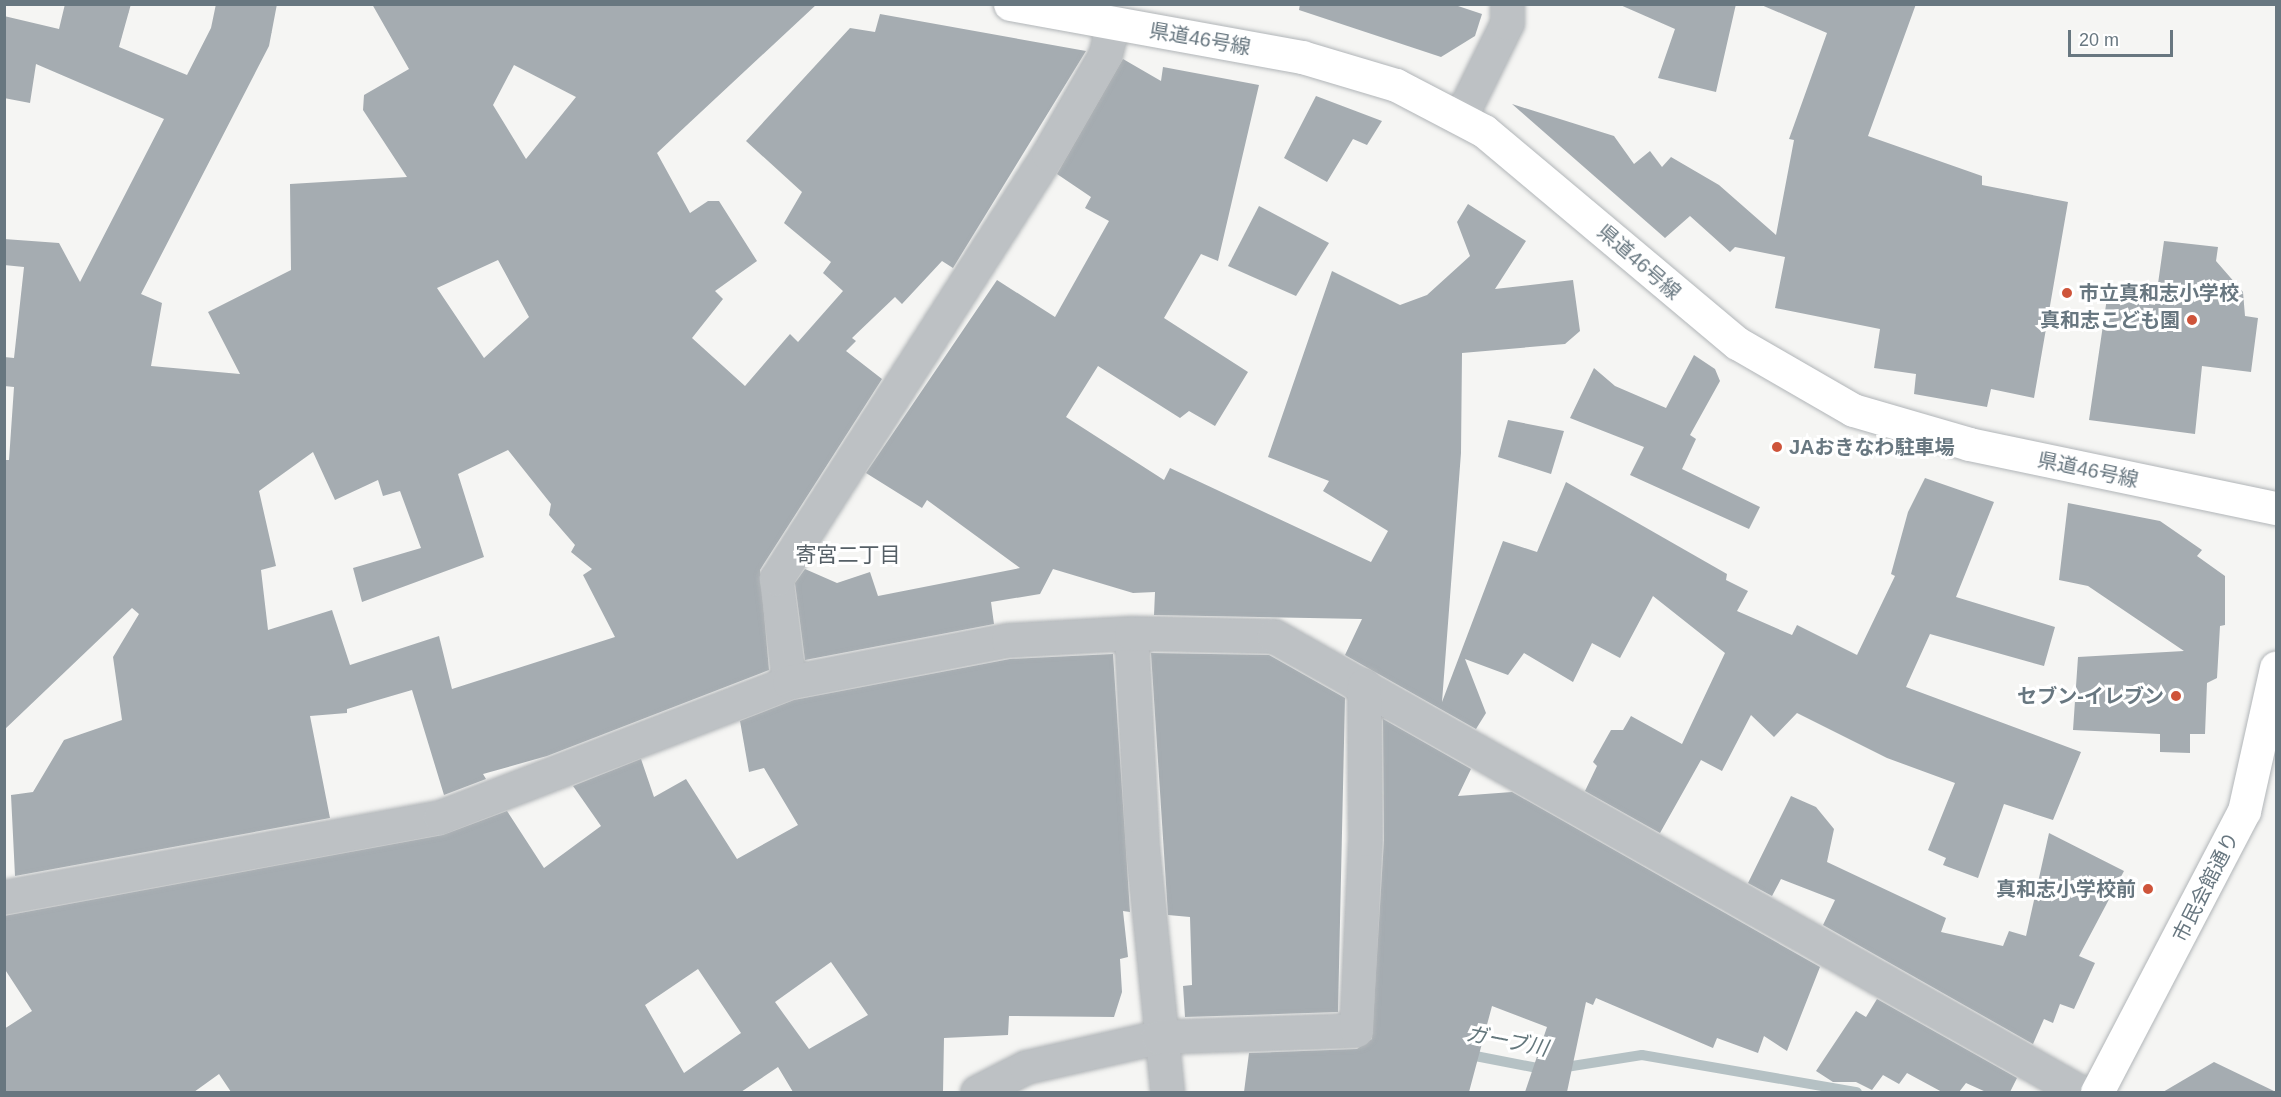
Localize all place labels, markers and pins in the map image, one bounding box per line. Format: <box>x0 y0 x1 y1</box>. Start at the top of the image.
place label: 市立真和志小学校 <box>2079 281 2239 305</box>
marker: 市立真和志小学校 <box>2060 286 2074 300</box>
place label: 真和志こども園 <box>2040 308 2180 332</box>
marker: 真和志こども園 <box>2185 313 2199 327</box>
place label: JAおきなわ駐車場 <box>1789 435 1955 459</box>
marker: JAおきなわ駐車場 <box>1770 440 1784 454</box>
place label: セブン-イレブン <box>2017 684 2164 708</box>
marker: セブン-イレブン <box>2169 689 2183 703</box>
place label: 真和志小学校前 <box>1996 877 2136 901</box>
marker: 真和志小学校前 <box>2141 882 2155 896</box>

